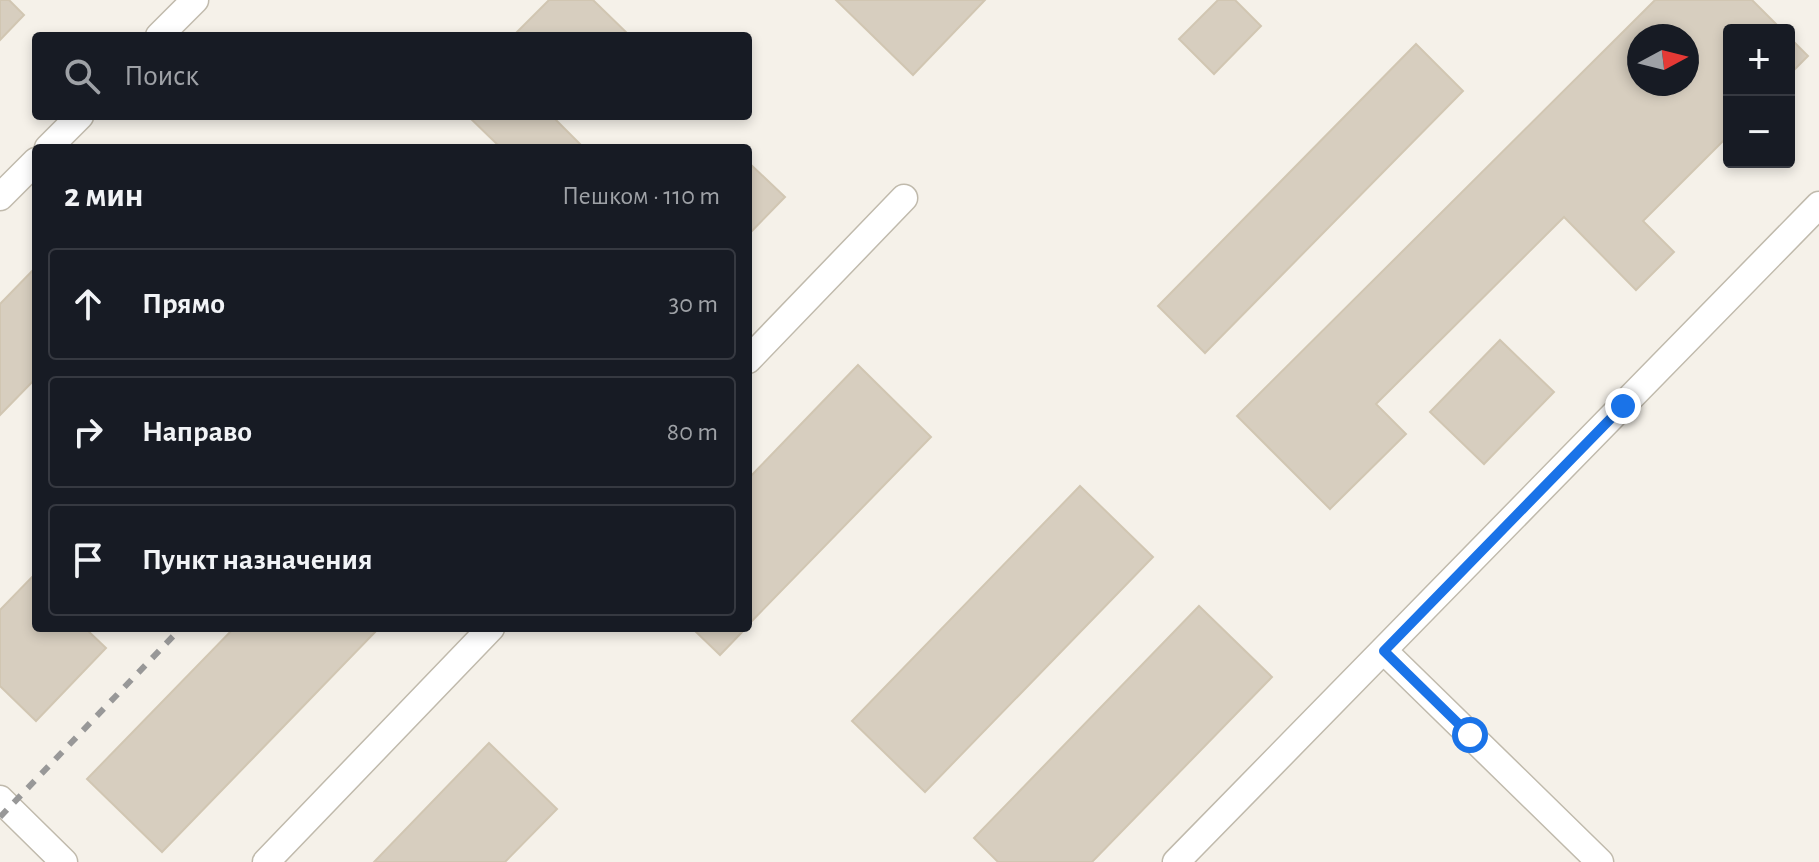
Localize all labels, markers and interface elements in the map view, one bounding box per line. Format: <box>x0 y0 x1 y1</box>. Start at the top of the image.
north arrow <box>1627 24 1699 96</box>
map controls <box>1723 24 1795 168</box>
button: + <box>1723 24 1795 96</box>
search box <box>32 32 752 120</box>
icon: search <box>60 54 104 98</box>
text: Поиск <box>124 61 199 91</box>
button: − <box>1723 96 1795 168</box>
text: 2 мин <box>64 179 144 213</box>
text: Пешком · 110 m <box>562 183 720 209</box>
icon: ahead <box>66 282 110 326</box>
text: Прямо <box>142 289 225 319</box>
text: 30 m <box>668 291 718 317</box>
route end <box>1605 388 1641 424</box>
icon: right <box>66 410 110 454</box>
text: Направо <box>142 417 252 447</box>
text: 80 m <box>667 419 718 445</box>
icon: arrive <box>66 538 110 582</box>
text: Пункт назначения <box>142 545 373 575</box>
route start <box>1452 717 1488 753</box>

